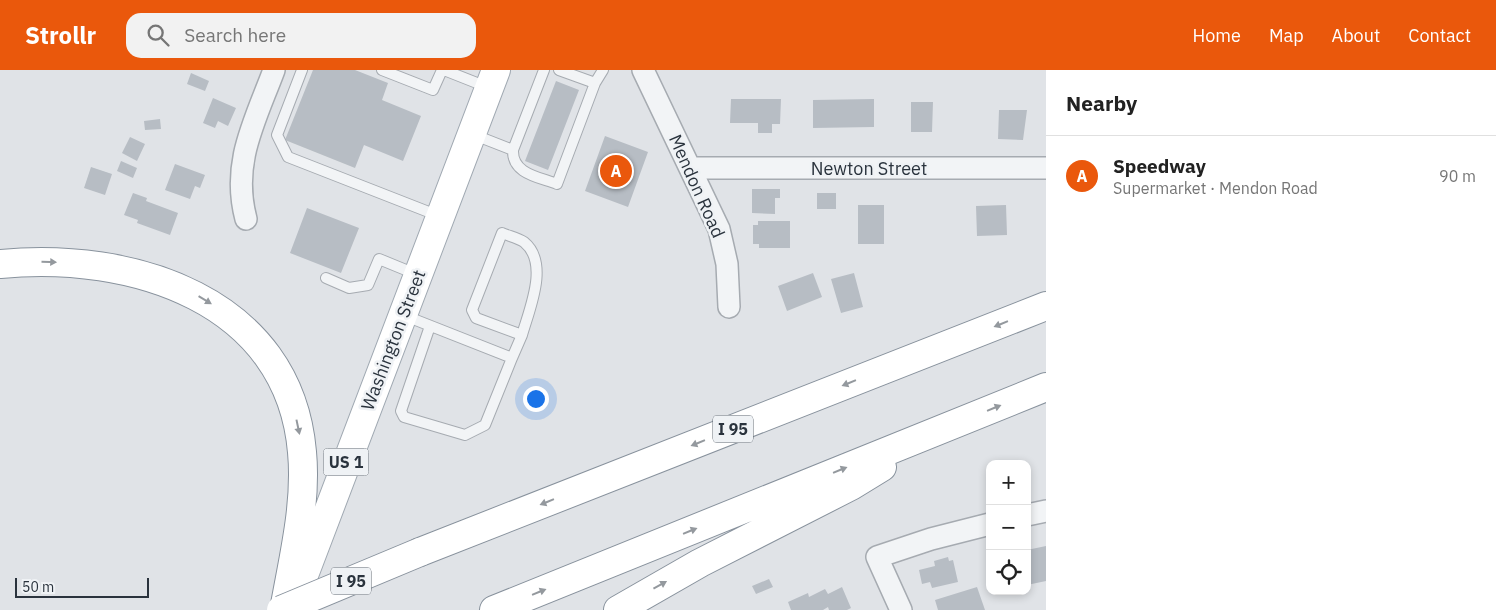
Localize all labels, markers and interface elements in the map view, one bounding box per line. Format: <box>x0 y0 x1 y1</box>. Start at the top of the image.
search box <box>126 13 476 58</box>
text: Strollr <box>25 19 96 51</box>
icon: search <box>144 21 172 49</box>
text: Search here <box>184 23 286 47</box>
text: Home <box>1193 24 1241 47</box>
text: Map <box>1269 24 1304 47</box>
text: About <box>1332 24 1380 47</box>
text: Contact <box>1408 24 1471 47</box>
text: Nearby <box>1066 89 1137 117</box>
street label: Mendon Road <box>664 131 730 241</box>
pin: A <box>600 152 632 190</box>
text: Speedway <box>1113 154 1206 178</box>
street label: Newton Street <box>811 157 927 180</box>
text: A <box>1077 166 1087 186</box>
text: 90 m <box>1439 166 1476 186</box>
text: Supermarket · Mendon Road <box>1113 178 1318 198</box>
one-way arrow <box>41 258 57 266</box>
street label: Washington Street <box>356 266 430 414</box>
one-way arrow <box>198 295 211 304</box>
one-way arrow <box>994 320 1008 328</box>
one-way arrow <box>842 380 857 387</box>
your location <box>523 386 549 412</box>
one-way arrow <box>987 404 1002 412</box>
road number: I 95 <box>713 416 753 442</box>
one-way arrow <box>295 420 303 436</box>
one-way arrow <box>691 439 705 447</box>
road number: US 1 <box>324 448 368 476</box>
map controls <box>986 460 1031 595</box>
button: + <box>986 460 1031 505</box>
one-way arrow <box>833 466 848 474</box>
one-way arrow <box>539 498 554 506</box>
button: − <box>986 505 1031 550</box>
one-way arrow <box>683 526 697 534</box>
button: locate <box>986 550 1031 595</box>
road number: I 95 <box>331 568 371 594</box>
scale bar <box>15 575 149 598</box>
text: 50 m <box>22 578 54 596</box>
one-way arrow <box>653 581 666 590</box>
one-way arrow <box>532 587 546 595</box>

